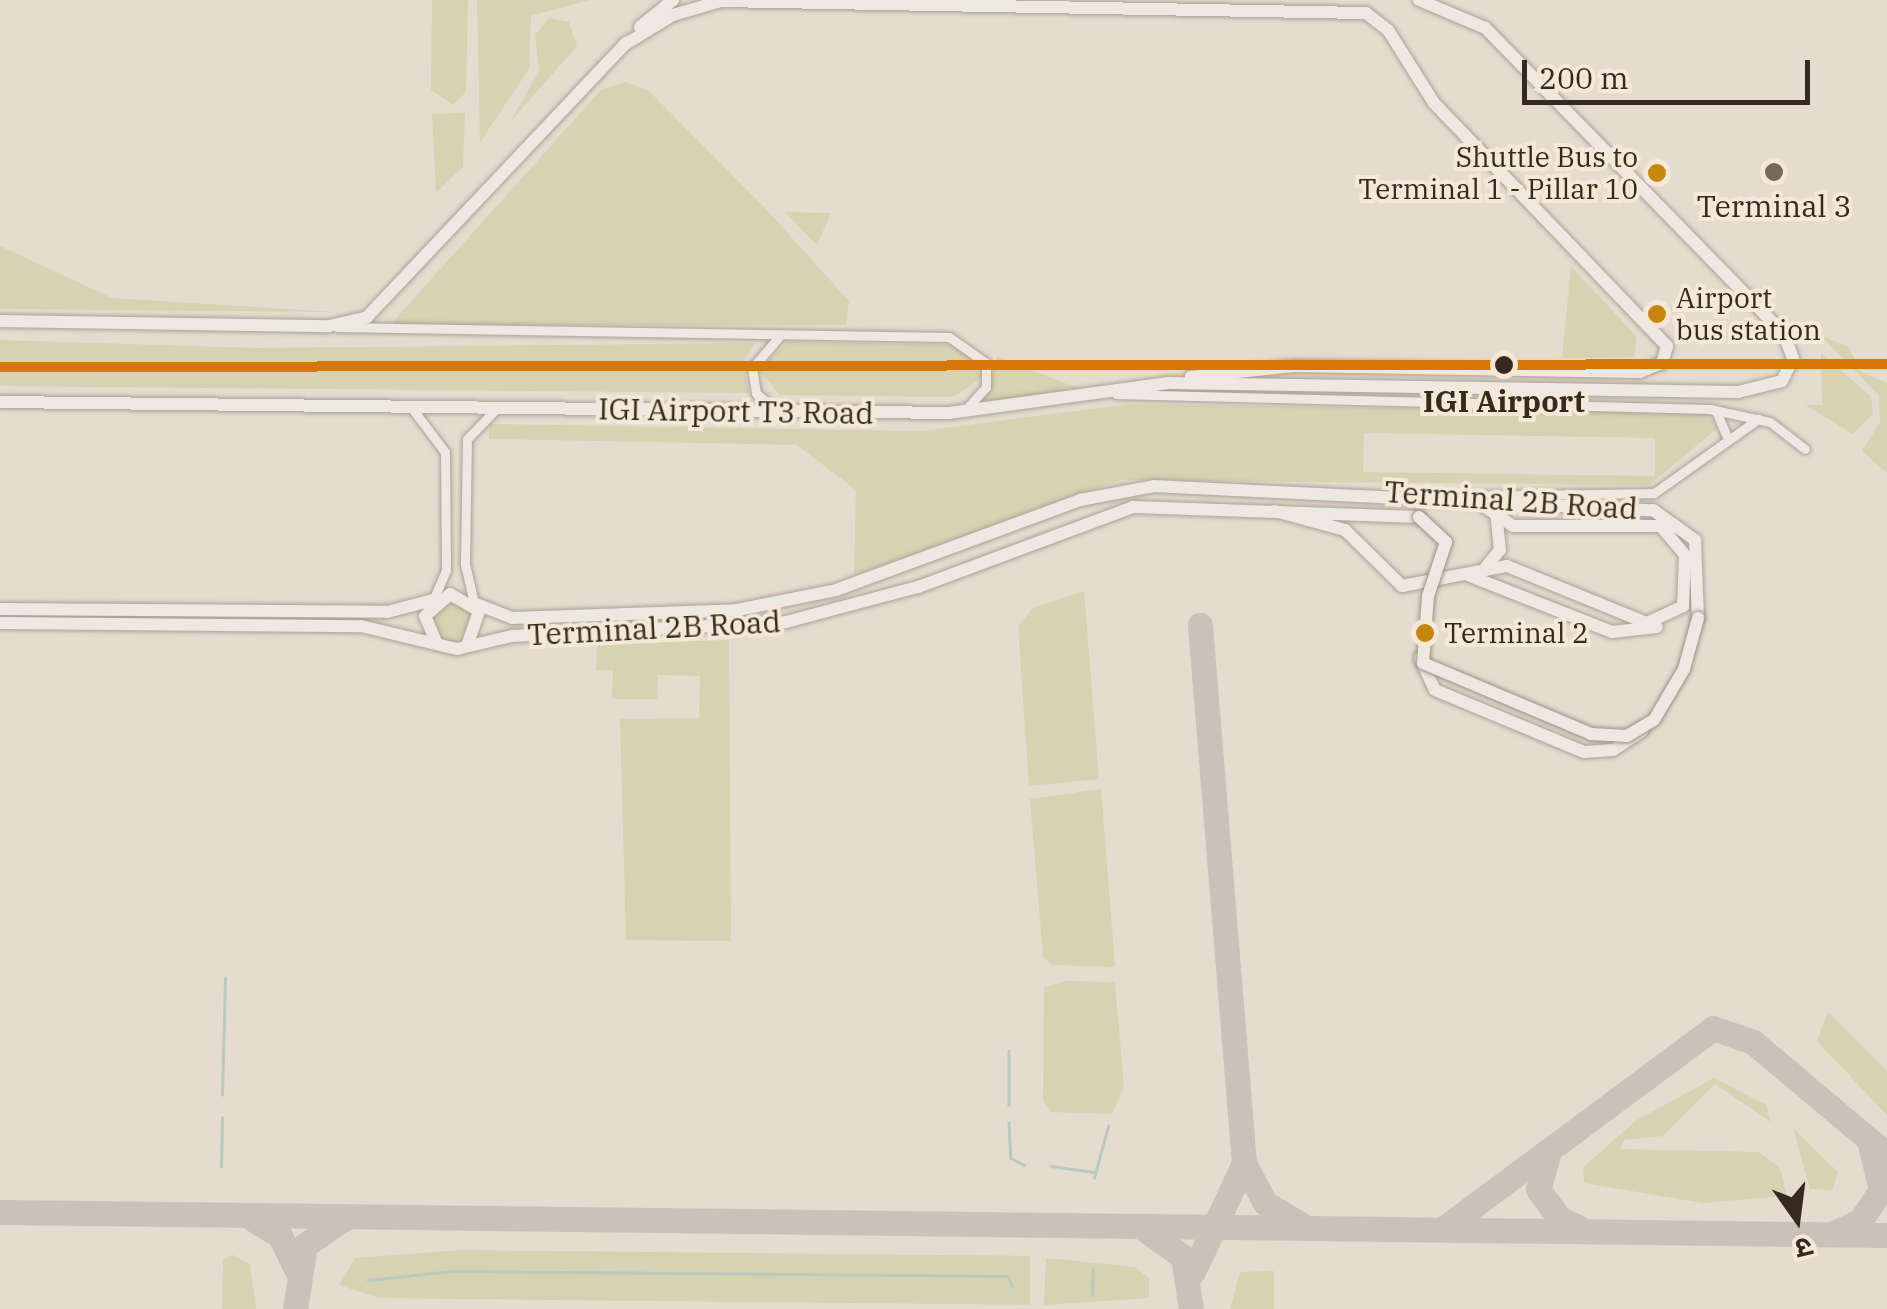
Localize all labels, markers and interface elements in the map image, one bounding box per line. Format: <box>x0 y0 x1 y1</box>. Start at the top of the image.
scale bar <box>1527 40 1814 102</box>
text: 200 m <box>1539 58 1629 97</box>
place label: Shuttle Bus to Terminal 1 - Pillar 10 <box>1358 140 1638 206</box>
marker: Terminal 3 <box>1763 161 1785 183</box>
marker: Shuttle Bus to Terminal 1 - Pillar 10 <box>1647 163 1667 183</box>
place label: Terminal 3 <box>1696 188 1852 224</box>
place label: Airport bus station <box>1676 281 1821 347</box>
marker: Airport bus station <box>1647 304 1667 324</box>
marker: IGI Airport <box>1491 352 1517 378</box>
place label: IGI Airport <box>1423 383 1585 419</box>
street label: IGI Airport T3 Road <box>598 391 874 431</box>
street label: Terminal 2B Road <box>1383 473 1639 527</box>
street label: Terminal 2B Road <box>526 603 782 653</box>
place label: Terminal 2 <box>1444 616 1589 650</box>
marker: Terminal 2 <box>1415 623 1435 643</box>
north arrow <box>1747 1169 1847 1269</box>
text: उ <box>1792 1229 1817 1269</box>

